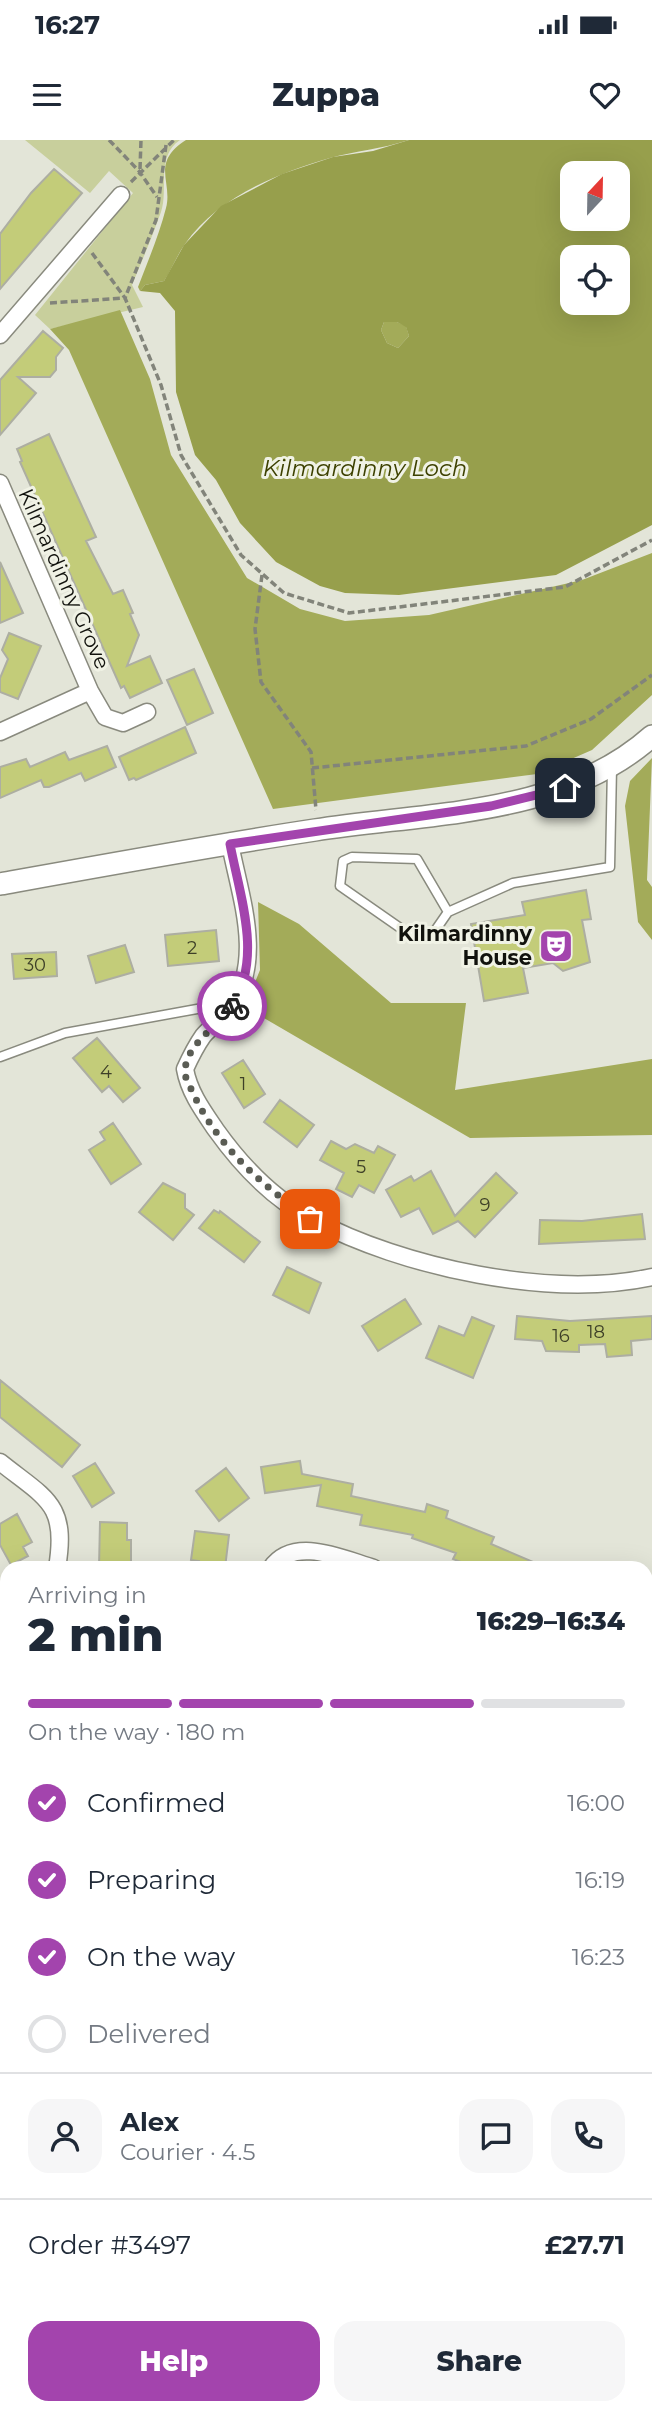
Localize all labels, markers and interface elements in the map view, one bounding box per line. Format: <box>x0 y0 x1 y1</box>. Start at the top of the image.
text: 16:27 <box>35 9 100 41</box>
text: Zuppa <box>272 75 380 114</box>
icon: menu <box>28 76 66 114</box>
icon: heart <box>586 76 624 114</box>
north arrow <box>560 161 630 231</box>
map controls <box>560 161 630 315</box>
button: locate <box>560 245 630 315</box>
water label: Kilmardinny Loch <box>263 454 467 482</box>
street label: Kilmardinny Grove <box>13 485 115 673</box>
pin <box>535 758 595 818</box>
icon: home <box>546 769 584 807</box>
place label: Kilmardinny House <box>398 921 532 970</box>
theatre icon: Kilmardinny House <box>537 927 575 965</box>
house number: 2 <box>187 937 197 959</box>
house number: 30 <box>24 954 46 976</box>
courier <box>197 971 267 1041</box>
icon: bike <box>213 987 251 1025</box>
house number: 4 <box>100 1061 112 1083</box>
house number: 1 <box>240 1073 246 1095</box>
house number: 5 <box>356 1156 366 1178</box>
pin <box>280 1189 340 1249</box>
house number: 9 <box>480 1194 491 1216</box>
icon: bag <box>291 1200 329 1238</box>
house number: 18 <box>587 1321 605 1343</box>
house number: 16 <box>552 1325 570 1347</box>
text: Arriving in <box>28 1581 147 1609</box>
text: 16:29–16:34 <box>477 1605 625 1637</box>
text: 2 min <box>28 1606 163 1663</box>
text: On the way · 180 m <box>28 1718 246 1746</box>
icon: check <box>28 1784 66 1822</box>
text: Confirmed <box>87 1787 226 1819</box>
text: 16:00 <box>567 1789 625 1817</box>
icon: check <box>28 1861 66 1899</box>
text: Preparing <box>87 1864 216 1896</box>
text: 16:19 <box>576 1866 625 1894</box>
icon: check <box>28 1938 66 1976</box>
text: On the way <box>87 1941 235 1973</box>
text: 16:23 <box>572 1943 625 1971</box>
text: Delivered <box>87 2018 211 2050</box>
button: person <box>28 2099 102 2173</box>
button: chat <box>459 2099 533 2173</box>
button: phone <box>551 2099 625 2173</box>
text: Alex <box>120 2106 179 2138</box>
text: Courier · 4.5 <box>120 2138 255 2166</box>
text: Order #3497 <box>28 2229 191 2261</box>
text: £27.71 <box>545 2229 625 2261</box>
button: Help <box>28 2321 320 2401</box>
button: Share <box>334 2321 625 2401</box>

